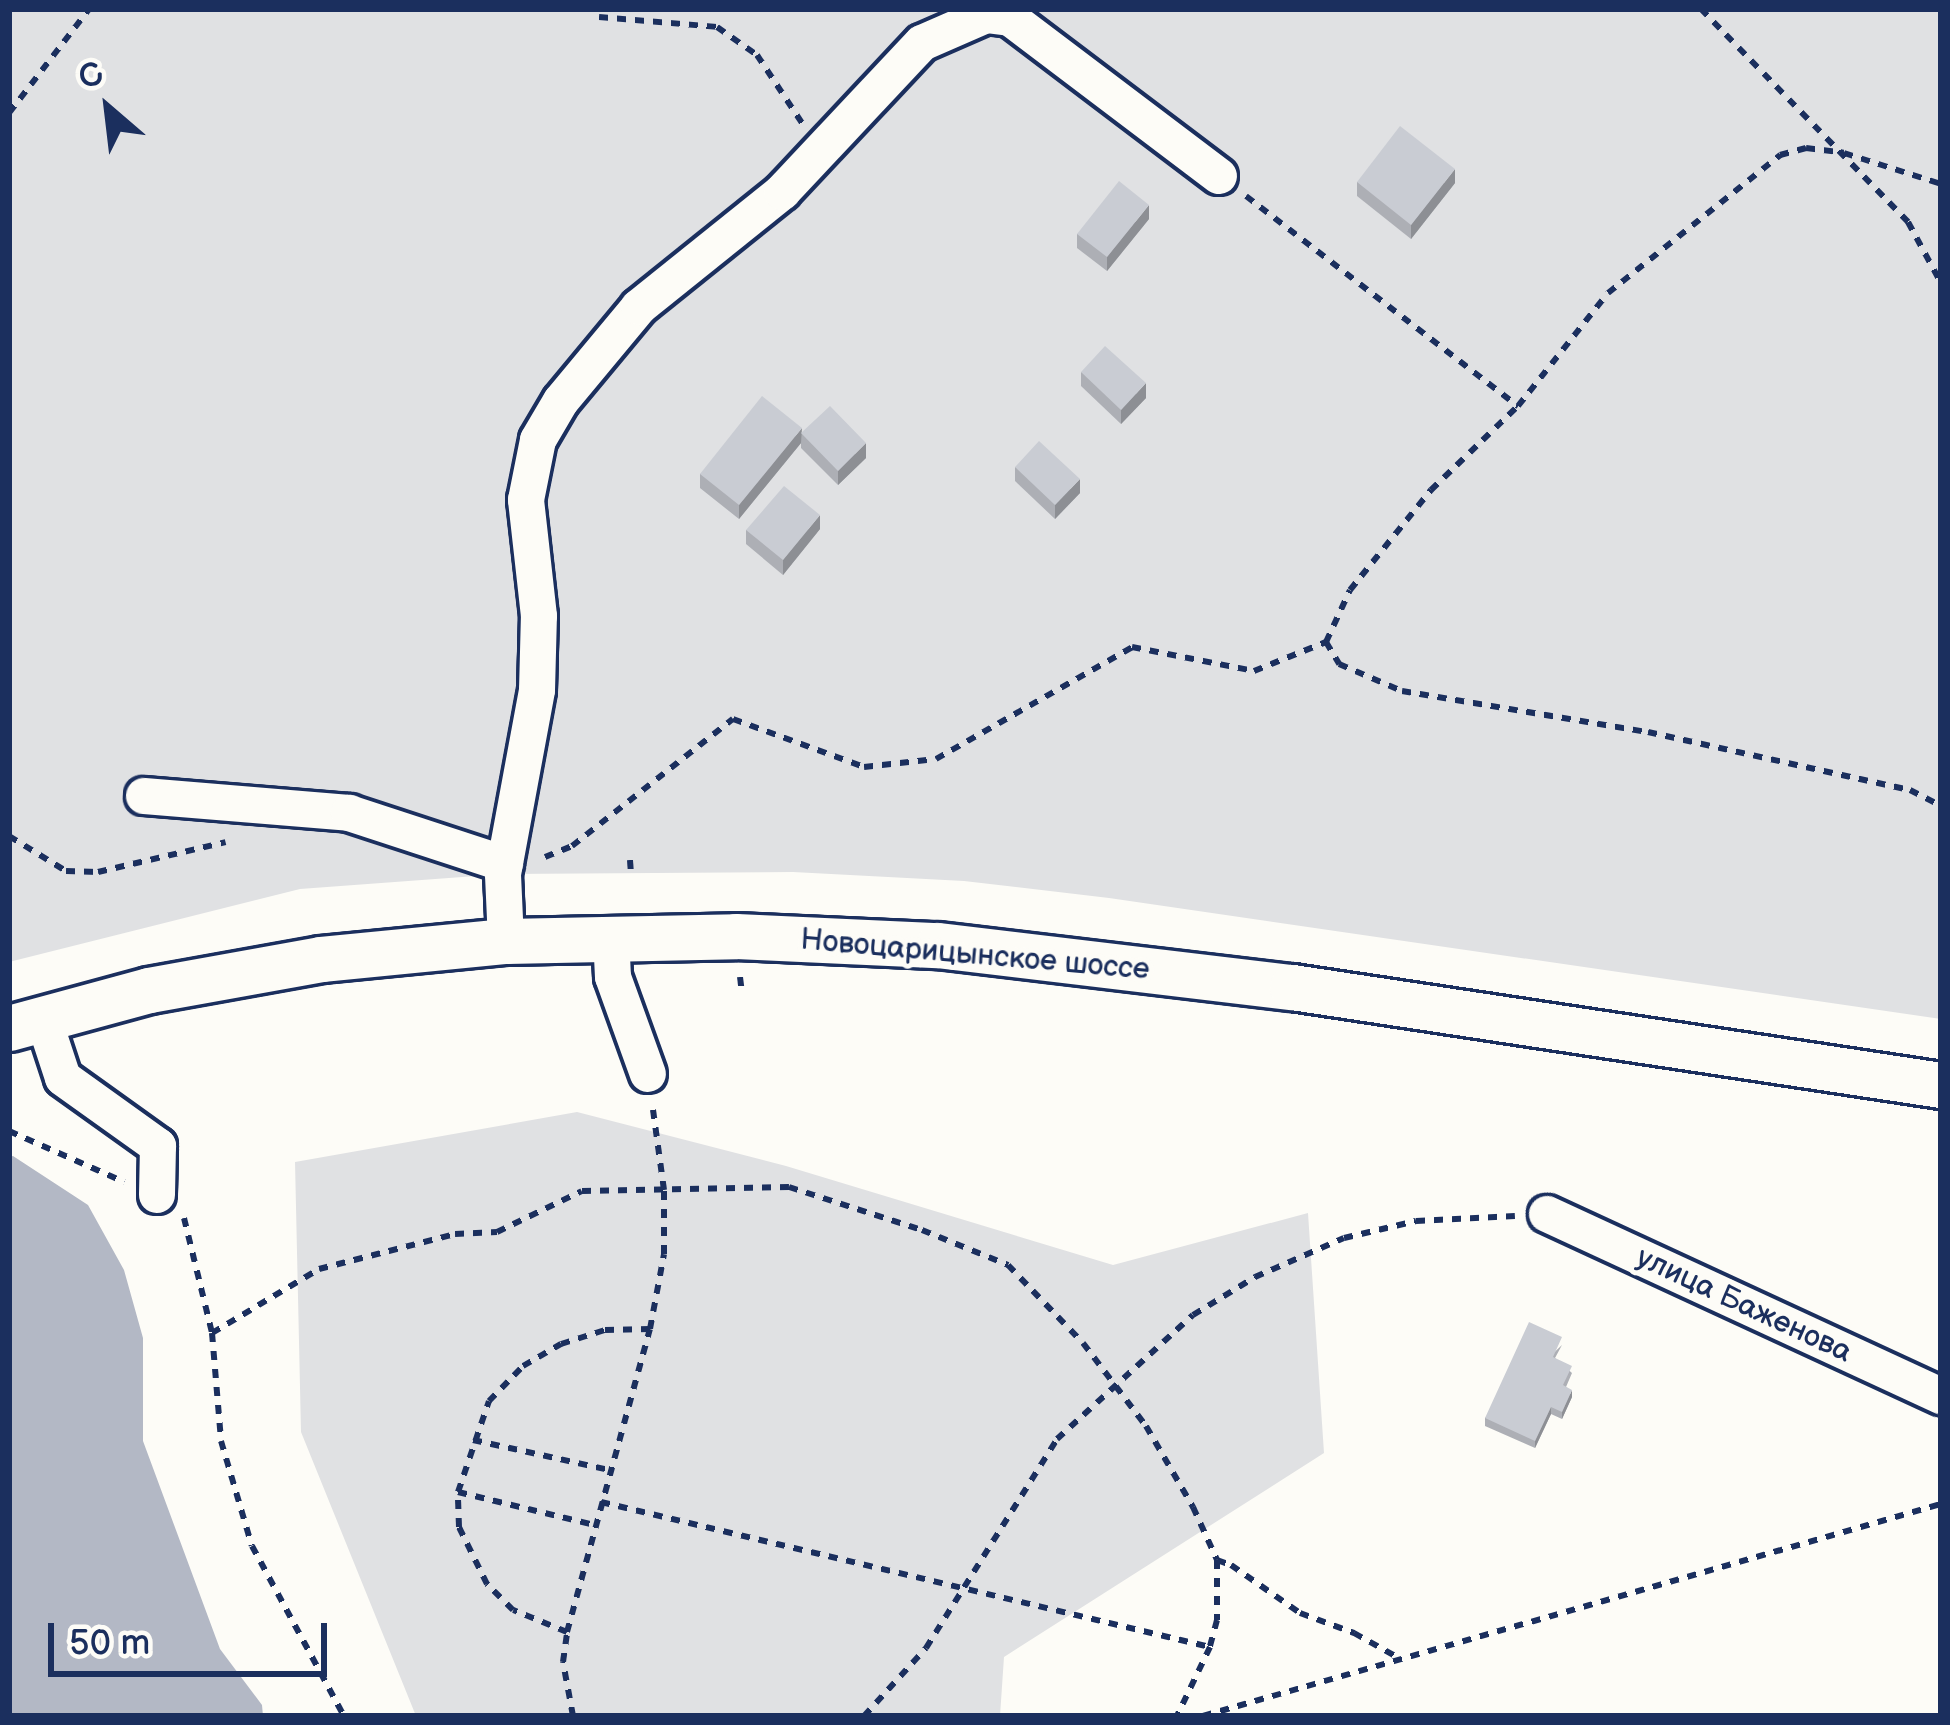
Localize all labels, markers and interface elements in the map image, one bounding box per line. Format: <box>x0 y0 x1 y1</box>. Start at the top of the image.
north arrow <box>48 48 168 168</box>
text: С <box>72 53 111 99</box>
street label: Новоцарицынское шоссе <box>799 922 1151 988</box>
street label: улица Баженова <box>1631 1239 1857 1371</box>
scale bar <box>54 1599 333 1673</box>
text: 50 m <box>69 1622 150 1665</box>

